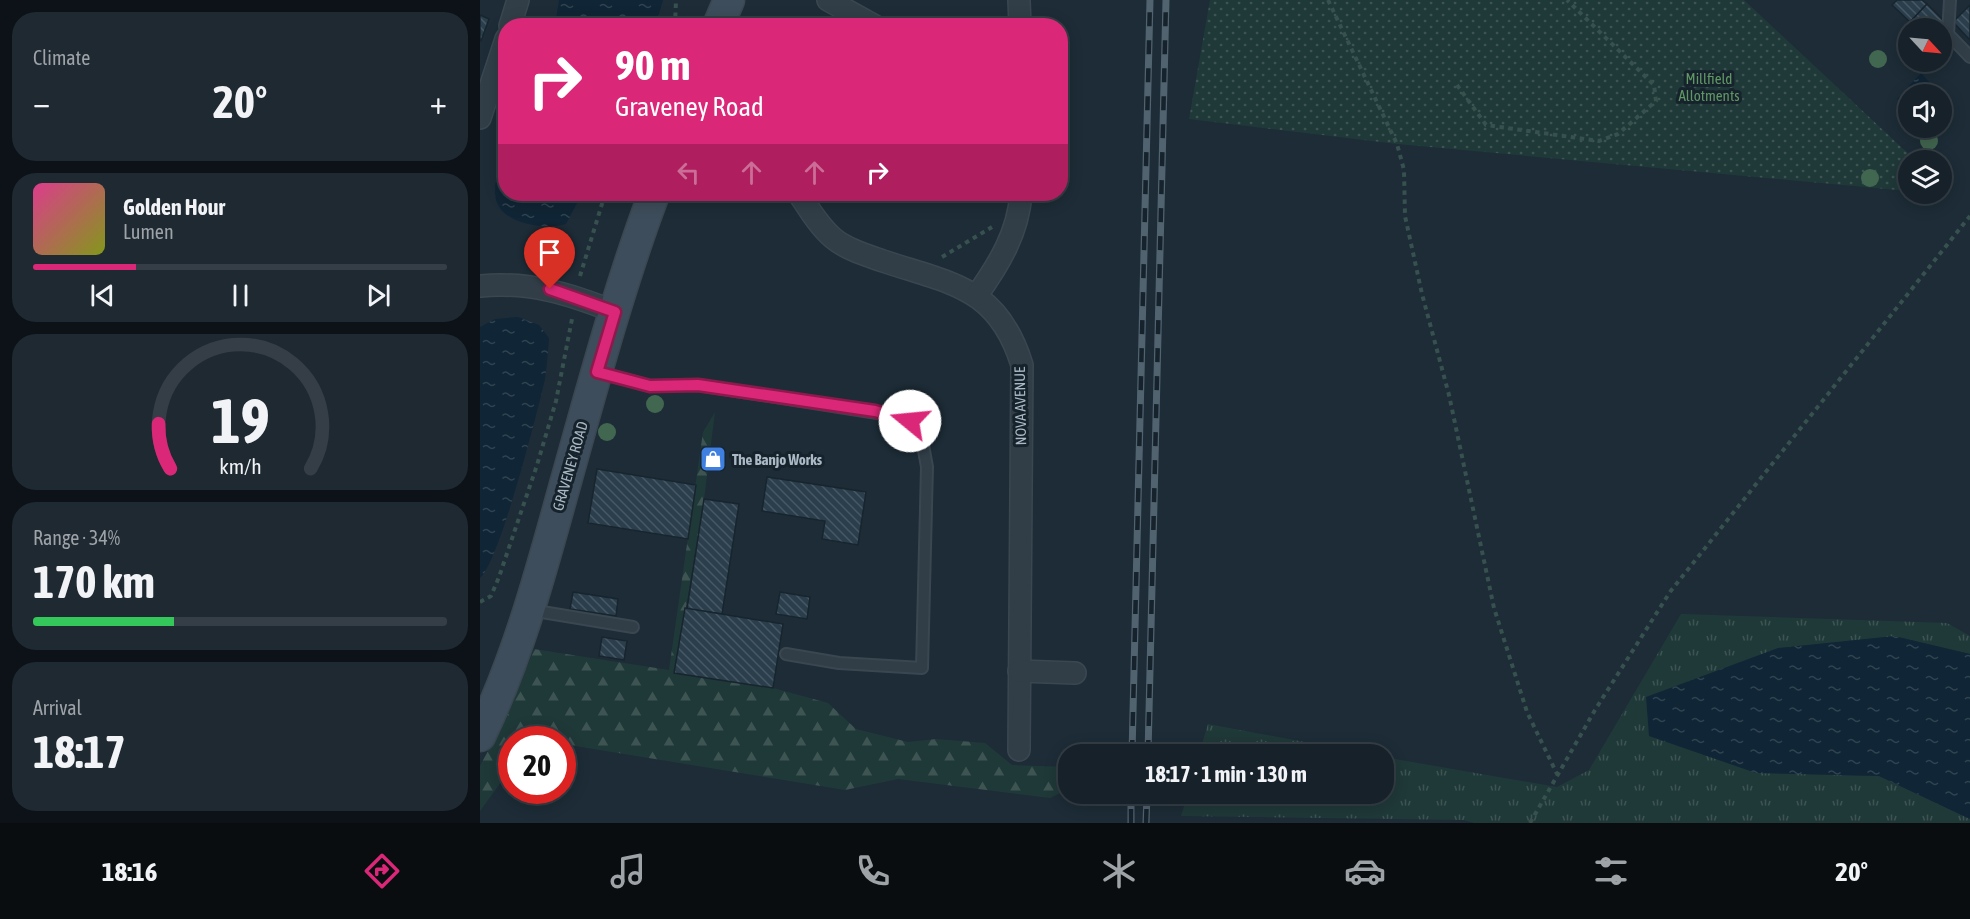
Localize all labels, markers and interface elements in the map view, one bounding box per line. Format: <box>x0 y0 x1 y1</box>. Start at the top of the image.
north arrow <box>1898 18 1952 72</box>
map controls <box>1898 18 1952 204</box>
text: 90 m <box>615 41 690 89</box>
icon: right <box>516 42 594 120</box>
text: Climate <box>33 46 90 69</box>
park label: Millfield Allotments <box>1678 70 1740 104</box>
text: 20° <box>213 76 267 128</box>
text: − <box>33 83 50 121</box>
text: + <box>430 83 447 121</box>
button: sound <box>1898 84 1952 138</box>
text: Graveney Road <box>615 91 764 122</box>
button: layers <box>1898 150 1952 204</box>
icon: left <box>672 156 705 189</box>
icon: ahead <box>735 156 768 189</box>
icon: ahead <box>798 156 831 189</box>
icon: right <box>861 156 894 189</box>
text: Golden Hour <box>123 194 225 220</box>
text: Lumen <box>123 220 174 243</box>
pin <box>524 227 575 289</box>
icon: arrive <box>533 236 566 269</box>
icon: previous <box>86 279 119 312</box>
icon: pause <box>224 279 257 312</box>
icon: next <box>362 279 395 312</box>
street label: NOVA AVENUE <box>1011 366 1029 446</box>
text: 19 <box>211 385 269 456</box>
position arrow <box>878 389 942 453</box>
street label: GRAVENEY ROAD <box>549 419 591 513</box>
shop icon: The Banjo Works <box>698 444 728 474</box>
place label: The Banjo Works <box>732 451 823 468</box>
text: km/h <box>219 454 261 479</box>
text: Range · 34% <box>33 526 120 549</box>
text: 170 km <box>33 556 155 608</box>
text: Arrival <box>33 696 82 719</box>
text: 18:17 <box>33 726 126 778</box>
speed limit sign: 20 <box>498 726 576 804</box>
text: 18:17 · 1 min · 130 m <box>1145 761 1307 787</box>
icon: directions <box>361 850 403 892</box>
icon: music <box>607 850 649 892</box>
icon: phone <box>852 850 894 892</box>
icon: climate <box>1098 850 1140 892</box>
icon: car <box>1344 850 1386 892</box>
icon: filters <box>1590 850 1632 892</box>
text: 18:16 <box>102 856 157 887</box>
text: 20° <box>1835 856 1868 887</box>

